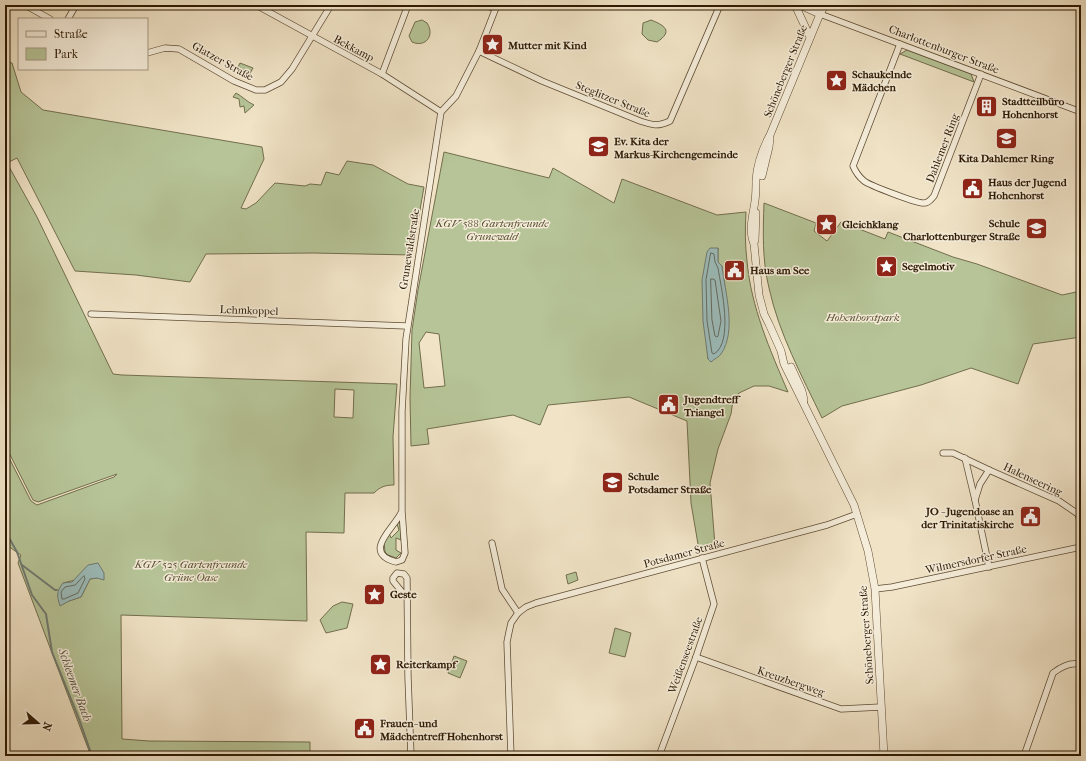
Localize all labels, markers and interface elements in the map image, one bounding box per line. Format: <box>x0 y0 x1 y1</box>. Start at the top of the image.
legend <box>18 18 148 70</box>
street label: Schöneberger Straße <box>761 22 810 119</box>
street label: Charlottenburger Straße <box>887 22 1001 77</box>
text: Straße <box>54 27 88 41</box>
street label: Bekkamp <box>331 32 376 65</box>
place icon: Mutter mit Kind <box>480 32 506 58</box>
street label: Glatzer Straße <box>190 39 256 84</box>
place label: Mutter mit Kind <box>507 39 588 52</box>
text: Park <box>54 47 79 61</box>
place icon: Schaukelnde Mädchen <box>823 67 849 93</box>
place label: Schaukelnde Mädchen <box>851 68 912 94</box>
street label: Steglitzer Straße <box>574 79 653 121</box>
building icon: Stadtteilbüro Hohenhorst <box>974 94 1000 120</box>
place label: Stadtteilbüro Hohenhorst <box>1002 95 1065 121</box>
street label: Dahlemer Ring <box>923 112 962 185</box>
school or university icon: Kita Dahlemer Ring <box>993 125 1019 151</box>
school or university icon: Ev. Kita der Markus-Kirchengemeinde <box>585 134 611 160</box>
place label: Ev. Kita der Markus-Kirchengemeinde <box>613 135 739 161</box>
place label: Kita Dahlemer Ring <box>958 152 1055 165</box>
public building icon: Haus der Jugend Hohenhorst <box>960 175 986 201</box>
place label: Haus der Jugend Hohenhorst <box>988 176 1068 202</box>
street label: Grunewaldstraße <box>397 207 422 290</box>
place icon: Gleichklang <box>814 211 840 237</box>
school or university icon: Schule Charlottenburger Straße <box>1023 216 1049 242</box>
park label: KGV 588 Gartenfreunde Grunewald <box>434 217 549 243</box>
place label: Schule Charlottenburger Straße <box>903 217 1021 243</box>
place label: Gleichklang <box>842 218 900 231</box>
place icon: Segelmotiv <box>873 253 899 279</box>
public building icon: Haus am See <box>721 257 747 283</box>
place label: Segelmotiv <box>902 260 955 273</box>
place label: Haus am See <box>750 264 810 277</box>
street label: Lehmkoppel <box>219 303 279 318</box>
park label: Hohenhorstpark <box>825 311 900 324</box>
public building icon: Jugendtreff Triangel <box>655 392 681 418</box>
place label: Jugendtreff Triangel <box>683 393 742 419</box>
street label: Halenseering <box>1001 460 1065 499</box>
school or university icon: Schule Potsdamer Straße <box>600 469 626 495</box>
place label: Schule Potsdamer Straße <box>628 470 712 496</box>
public building icon: JO - Jugendoase an der Trinitatiskirche <box>1017 504 1043 530</box>
place label: JO - Jugendoase an der Trinitatiskirche <box>921 505 1015 531</box>
street label: Potsdamer Straße <box>642 536 727 571</box>
street label: Wilmersdorfer Straße <box>923 542 1029 577</box>
park label: KGV 525 Gartenfreunde Grüne Oase <box>134 558 248 584</box>
place icon: Geste <box>361 581 387 607</box>
street label: Schöneberger Straße <box>857 585 876 685</box>
place label: Geste <box>390 588 417 601</box>
street label: Weißenseestraße <box>665 614 706 696</box>
water label: Schleemer Bach <box>55 646 95 723</box>
place icon: Reiterkampf <box>368 651 394 677</box>
place label: Reiterkampf <box>396 658 458 671</box>
street label: Kreuzbergweg <box>755 664 826 699</box>
north arrow <box>18 703 58 743</box>
public building icon: Frauen- und Mädchentreff Hohenhorst <box>351 716 377 742</box>
place label: Frauen- und Mädchentreff Hohenhorst <box>379 717 504 743</box>
text: N <box>39 720 54 733</box>

